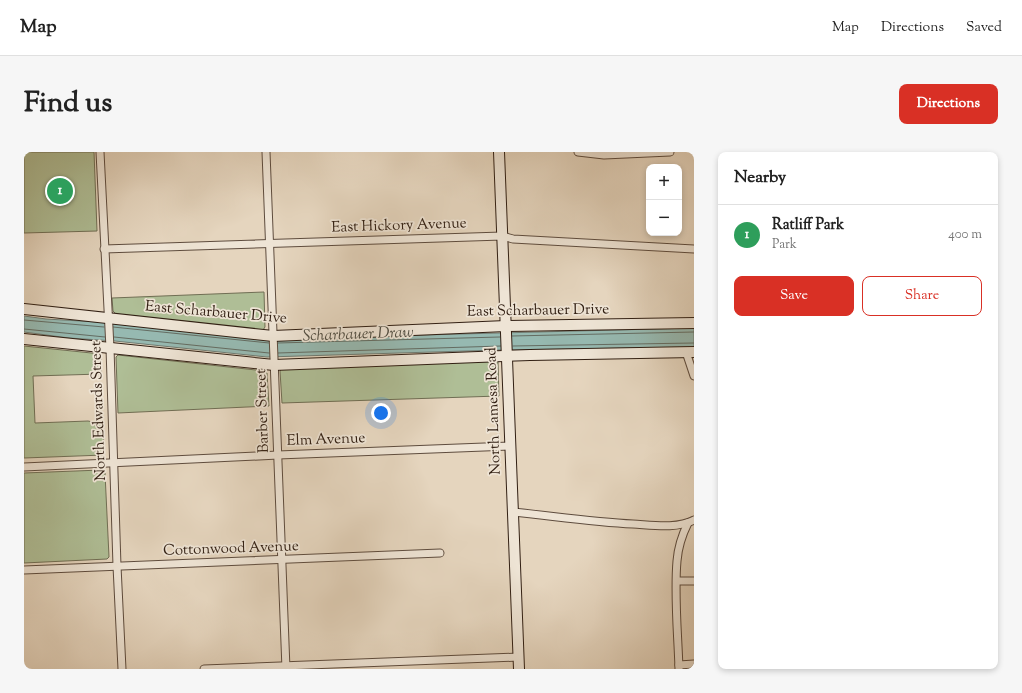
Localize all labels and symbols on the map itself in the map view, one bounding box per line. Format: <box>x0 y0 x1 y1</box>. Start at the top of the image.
pin: 1 <box>47 176 73 206</box>
street label: East Hickory Avenue <box>331 213 467 239</box>
street label: East Scharbauer Drive <box>144 296 288 330</box>
street label: East Scharbauer Drive <box>467 299 609 323</box>
water label: Scharbauer Draw <box>302 322 414 348</box>
street label: North Edwards Street <box>86 341 112 481</box>
street label: North Lamesa Road <box>481 346 507 475</box>
street label: Barber Street <box>251 368 275 454</box>
your location <box>371 403 391 423</box>
street label: Elm Avenue <box>286 428 366 452</box>
street label: Cottonwood Avenue <box>163 536 299 562</box>

